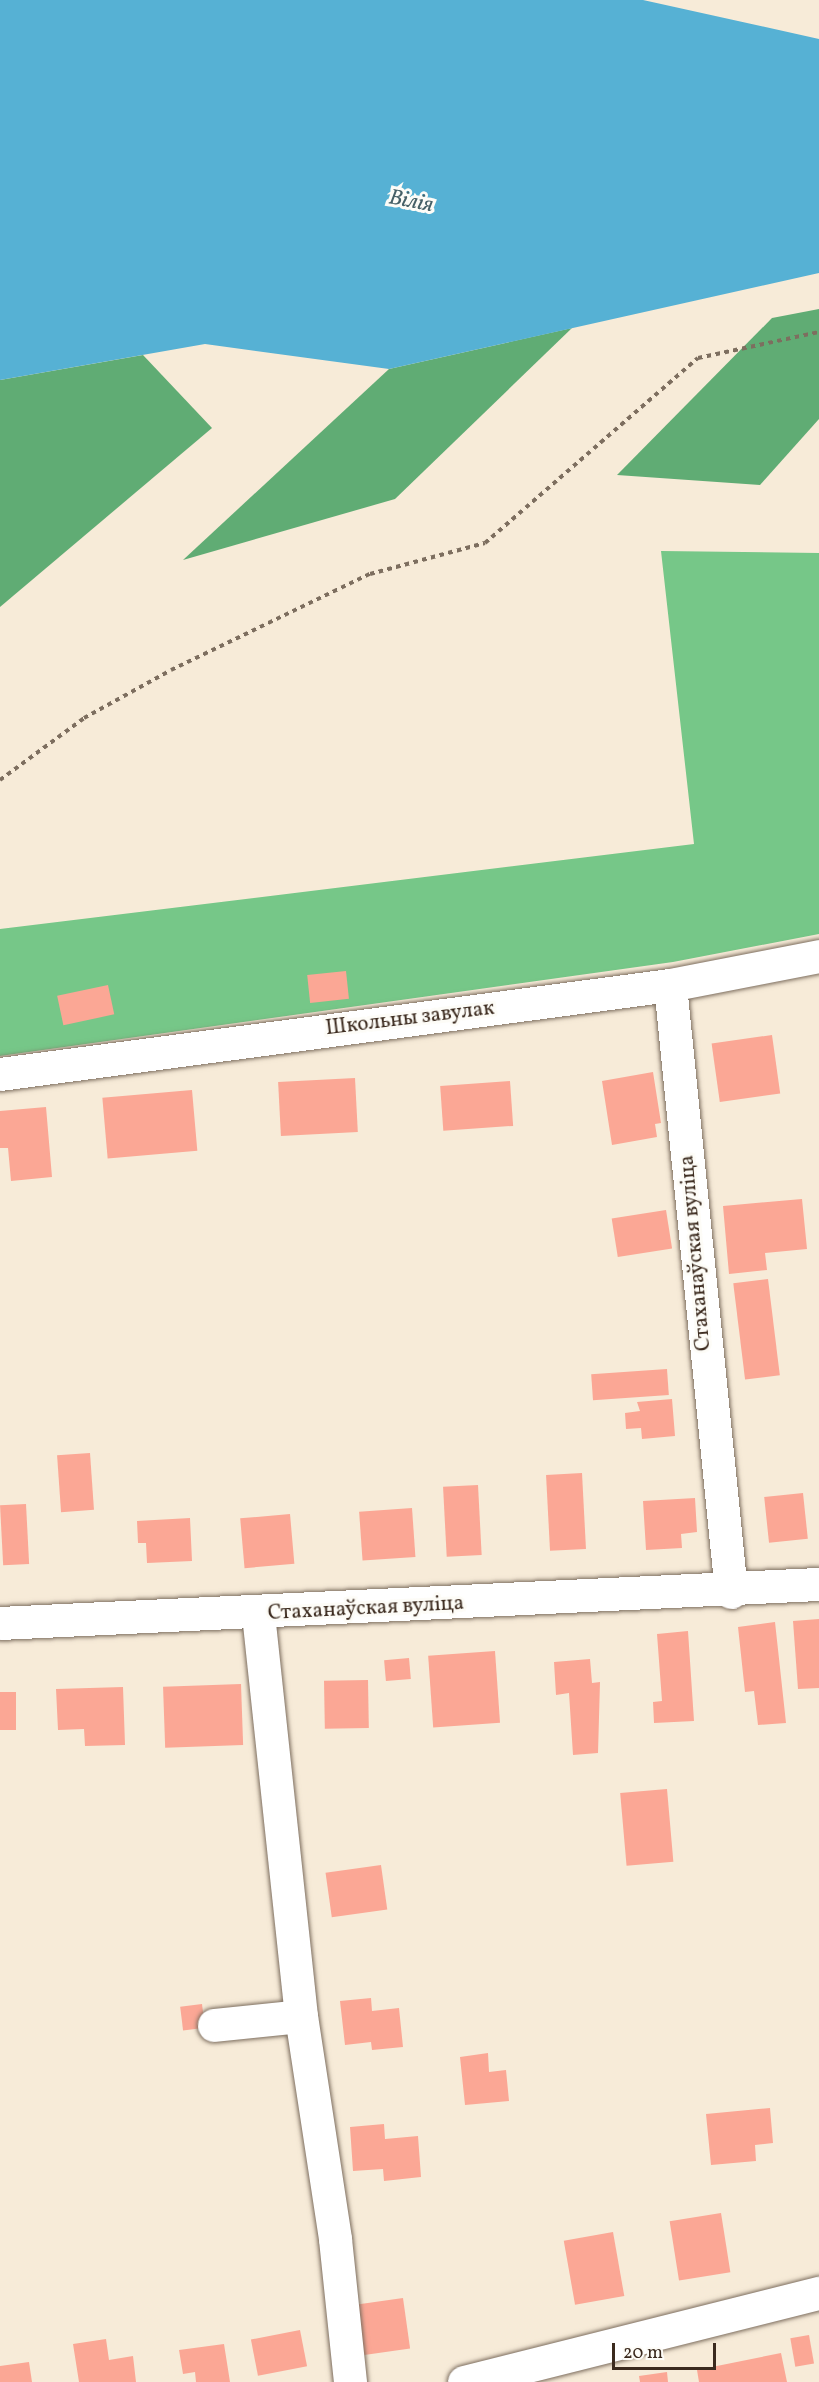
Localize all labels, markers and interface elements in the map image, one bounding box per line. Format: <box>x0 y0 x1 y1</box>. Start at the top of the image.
water label: Вілія <box>387 185 435 219</box>
street label: Школьны завулак <box>324 996 496 1042</box>
street label: Стаханаўская вуліца <box>675 1154 717 1352</box>
street label: Стаханаўская вуліца <box>267 1591 465 1627</box>
scale bar <box>615 2331 718 2369</box>
text: 20 m <box>623 2341 663 2366</box>

